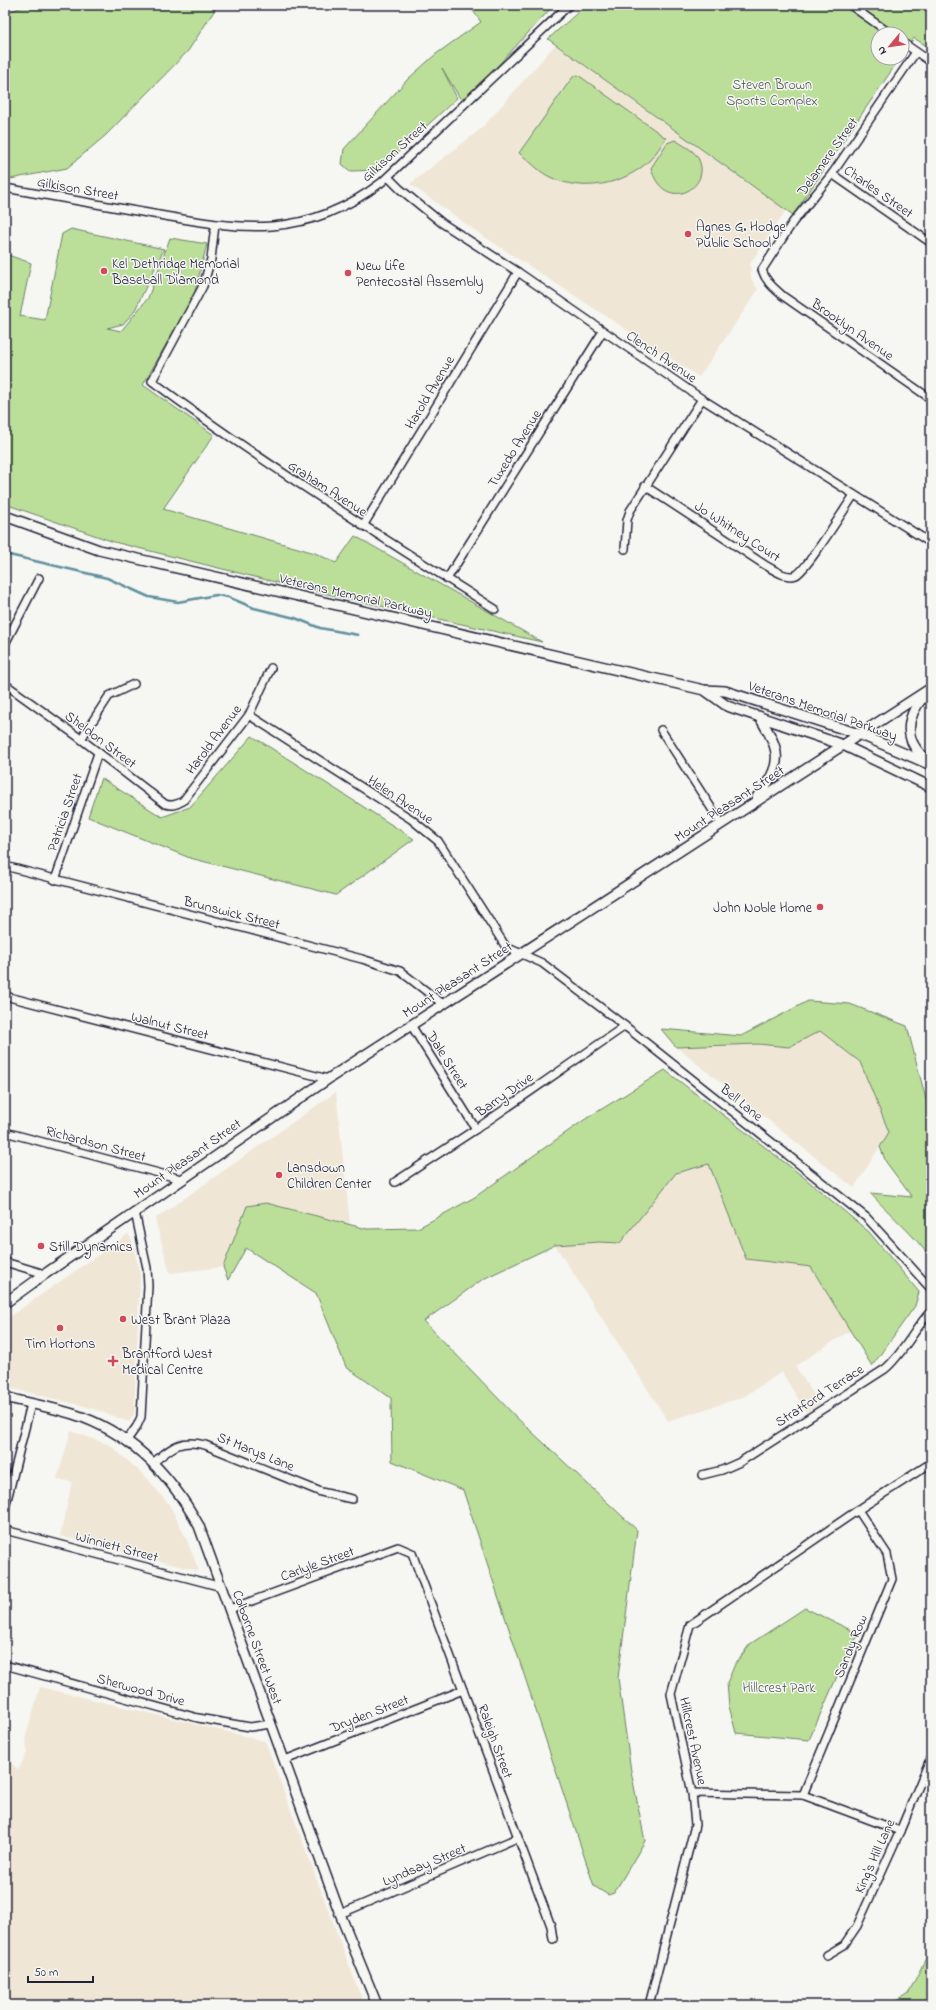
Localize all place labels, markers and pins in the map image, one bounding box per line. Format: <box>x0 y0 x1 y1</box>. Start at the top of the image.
place label: Agnes G. Hodge Public School <box>696 217 786 254</box>
marker: Agnes G. Hodge Public School <box>683 229 693 239</box>
place label: Kel Dethridge Memorial Baseball Diamond <box>111 254 239 291</box>
place label: New Life Pentecostal Assembly <box>356 256 483 294</box>
marker: Kel Dethridge Memorial Baseball Diamond <box>99 266 109 276</box>
marker: New Life Pentecostal Assembly <box>343 268 353 278</box>
place label: John Noble Home <box>713 898 813 919</box>
marker: John Noble Home <box>815 902 825 912</box>
place label: Lansdown Children Center <box>287 1158 372 1195</box>
marker: Lansdown Children Center <box>274 1170 284 1180</box>
place label: Still Dynamics <box>49 1237 133 1259</box>
marker: Still Dynamics <box>36 1241 46 1251</box>
place label: West Brant Plaza <box>131 1310 230 1331</box>
marker: West Brant Plaza <box>118 1314 128 1324</box>
marker: Tim Hortons <box>55 1323 65 1333</box>
place label: Tim Hortons <box>25 1334 95 1355</box>
place label: Brantford West Medical Centre <box>121 1344 213 1381</box>
marker: Brantford West Medical Centre <box>107 1355 119 1367</box>

